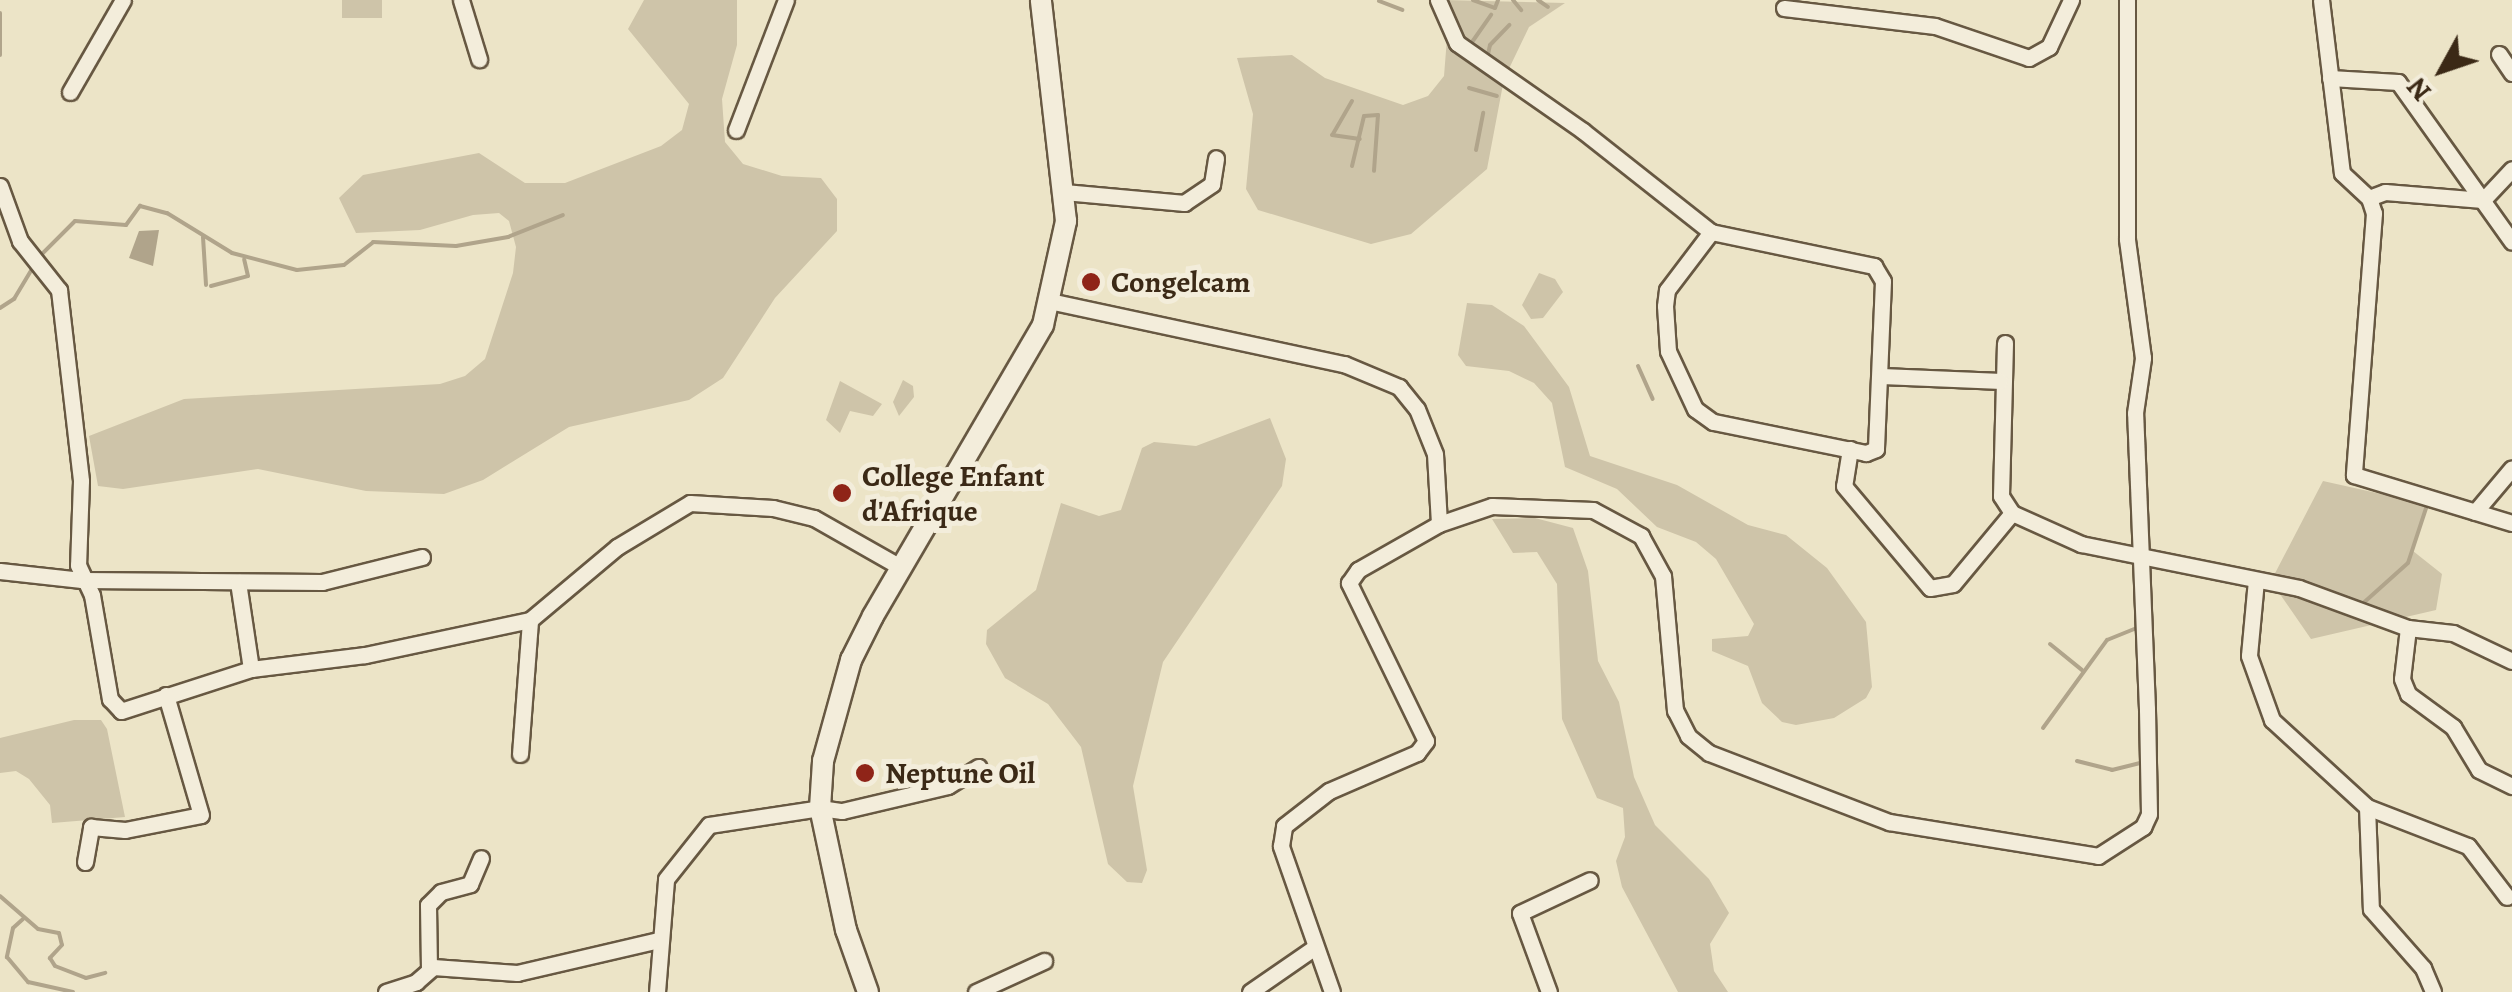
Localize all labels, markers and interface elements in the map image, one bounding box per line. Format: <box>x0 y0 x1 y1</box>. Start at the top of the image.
north arrow <box>2392 20 2492 120</box>
text: N <box>2398 69 2440 109</box>
place label: Congelcam <box>1111 264 1250 300</box>
marker: Congelcam <box>1080 271 1102 293</box>
place label: College Enfant d'Afrique <box>862 458 1045 528</box>
marker: College Enfant d'Afrique <box>831 482 853 504</box>
place label: Neptune Oil <box>885 755 1035 791</box>
marker: Neptune Oil <box>854 762 876 784</box>

